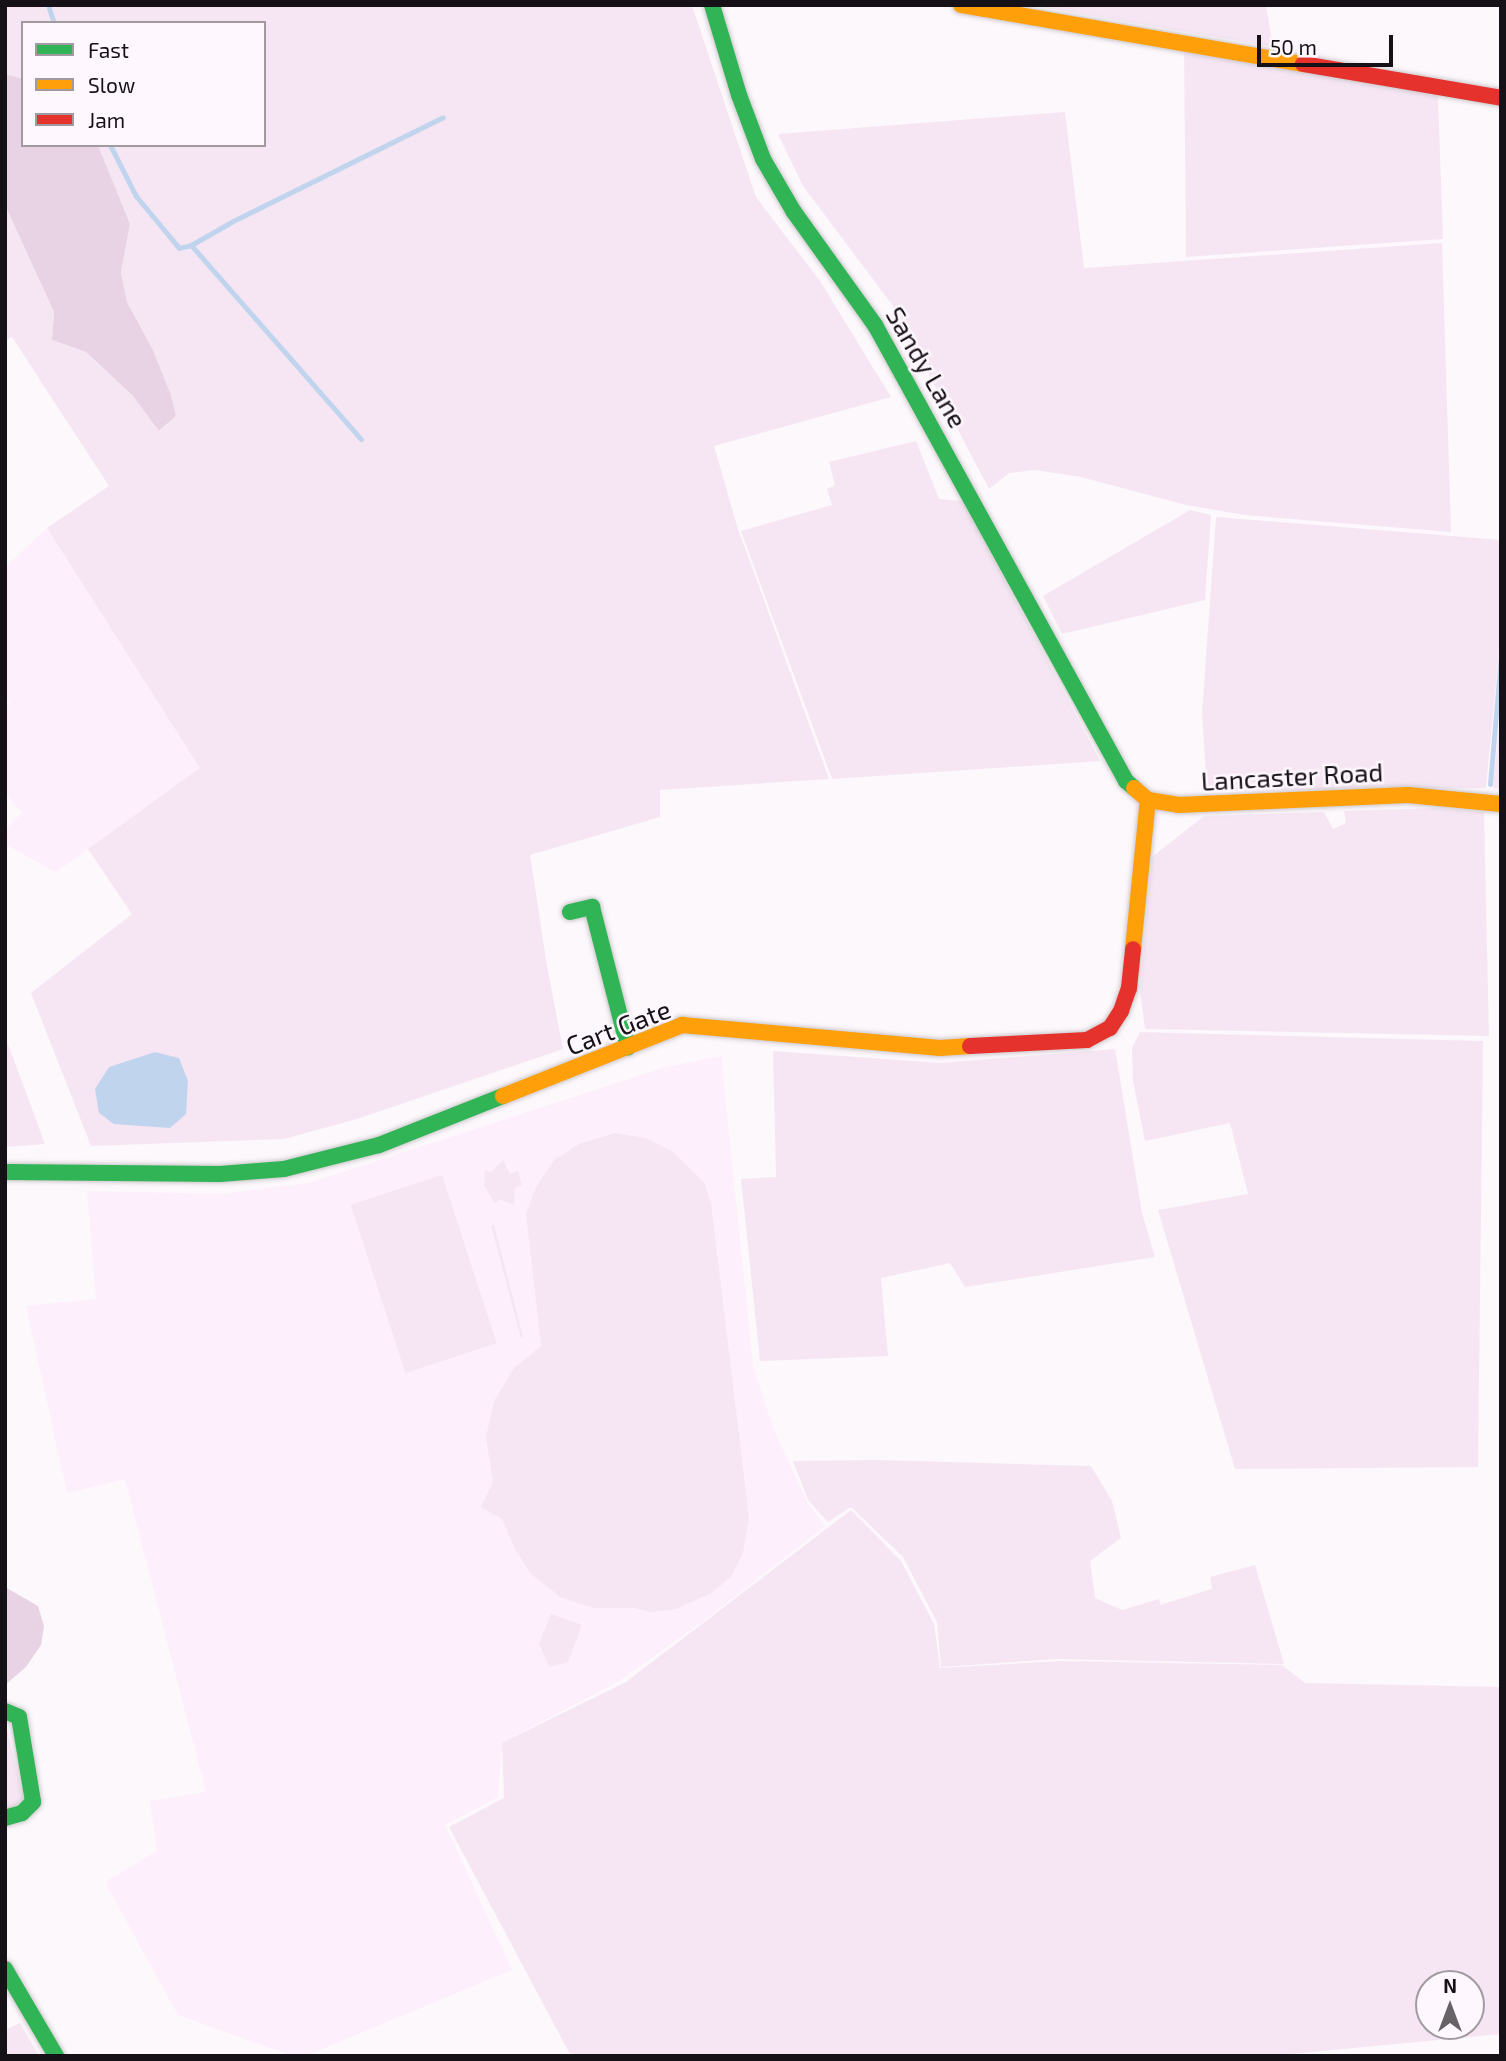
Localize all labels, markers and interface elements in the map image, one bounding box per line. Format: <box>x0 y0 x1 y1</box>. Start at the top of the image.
legend <box>21 21 266 147</box>
scale bar <box>1261 21 1398 65</box>
text: 50 m <box>1270 34 1317 59</box>
text: Fast <box>88 37 129 62</box>
text: Slow <box>88 72 135 97</box>
text: Jam <box>88 107 125 132</box>
street label: Sandy Lane <box>880 301 974 433</box>
street label: Lancaster Road <box>1200 756 1384 796</box>
street label: Cart Gate <box>561 993 675 1061</box>
north arrow <box>1415 1970 1485 2040</box>
text: N <box>1443 1974 1457 1997</box>

